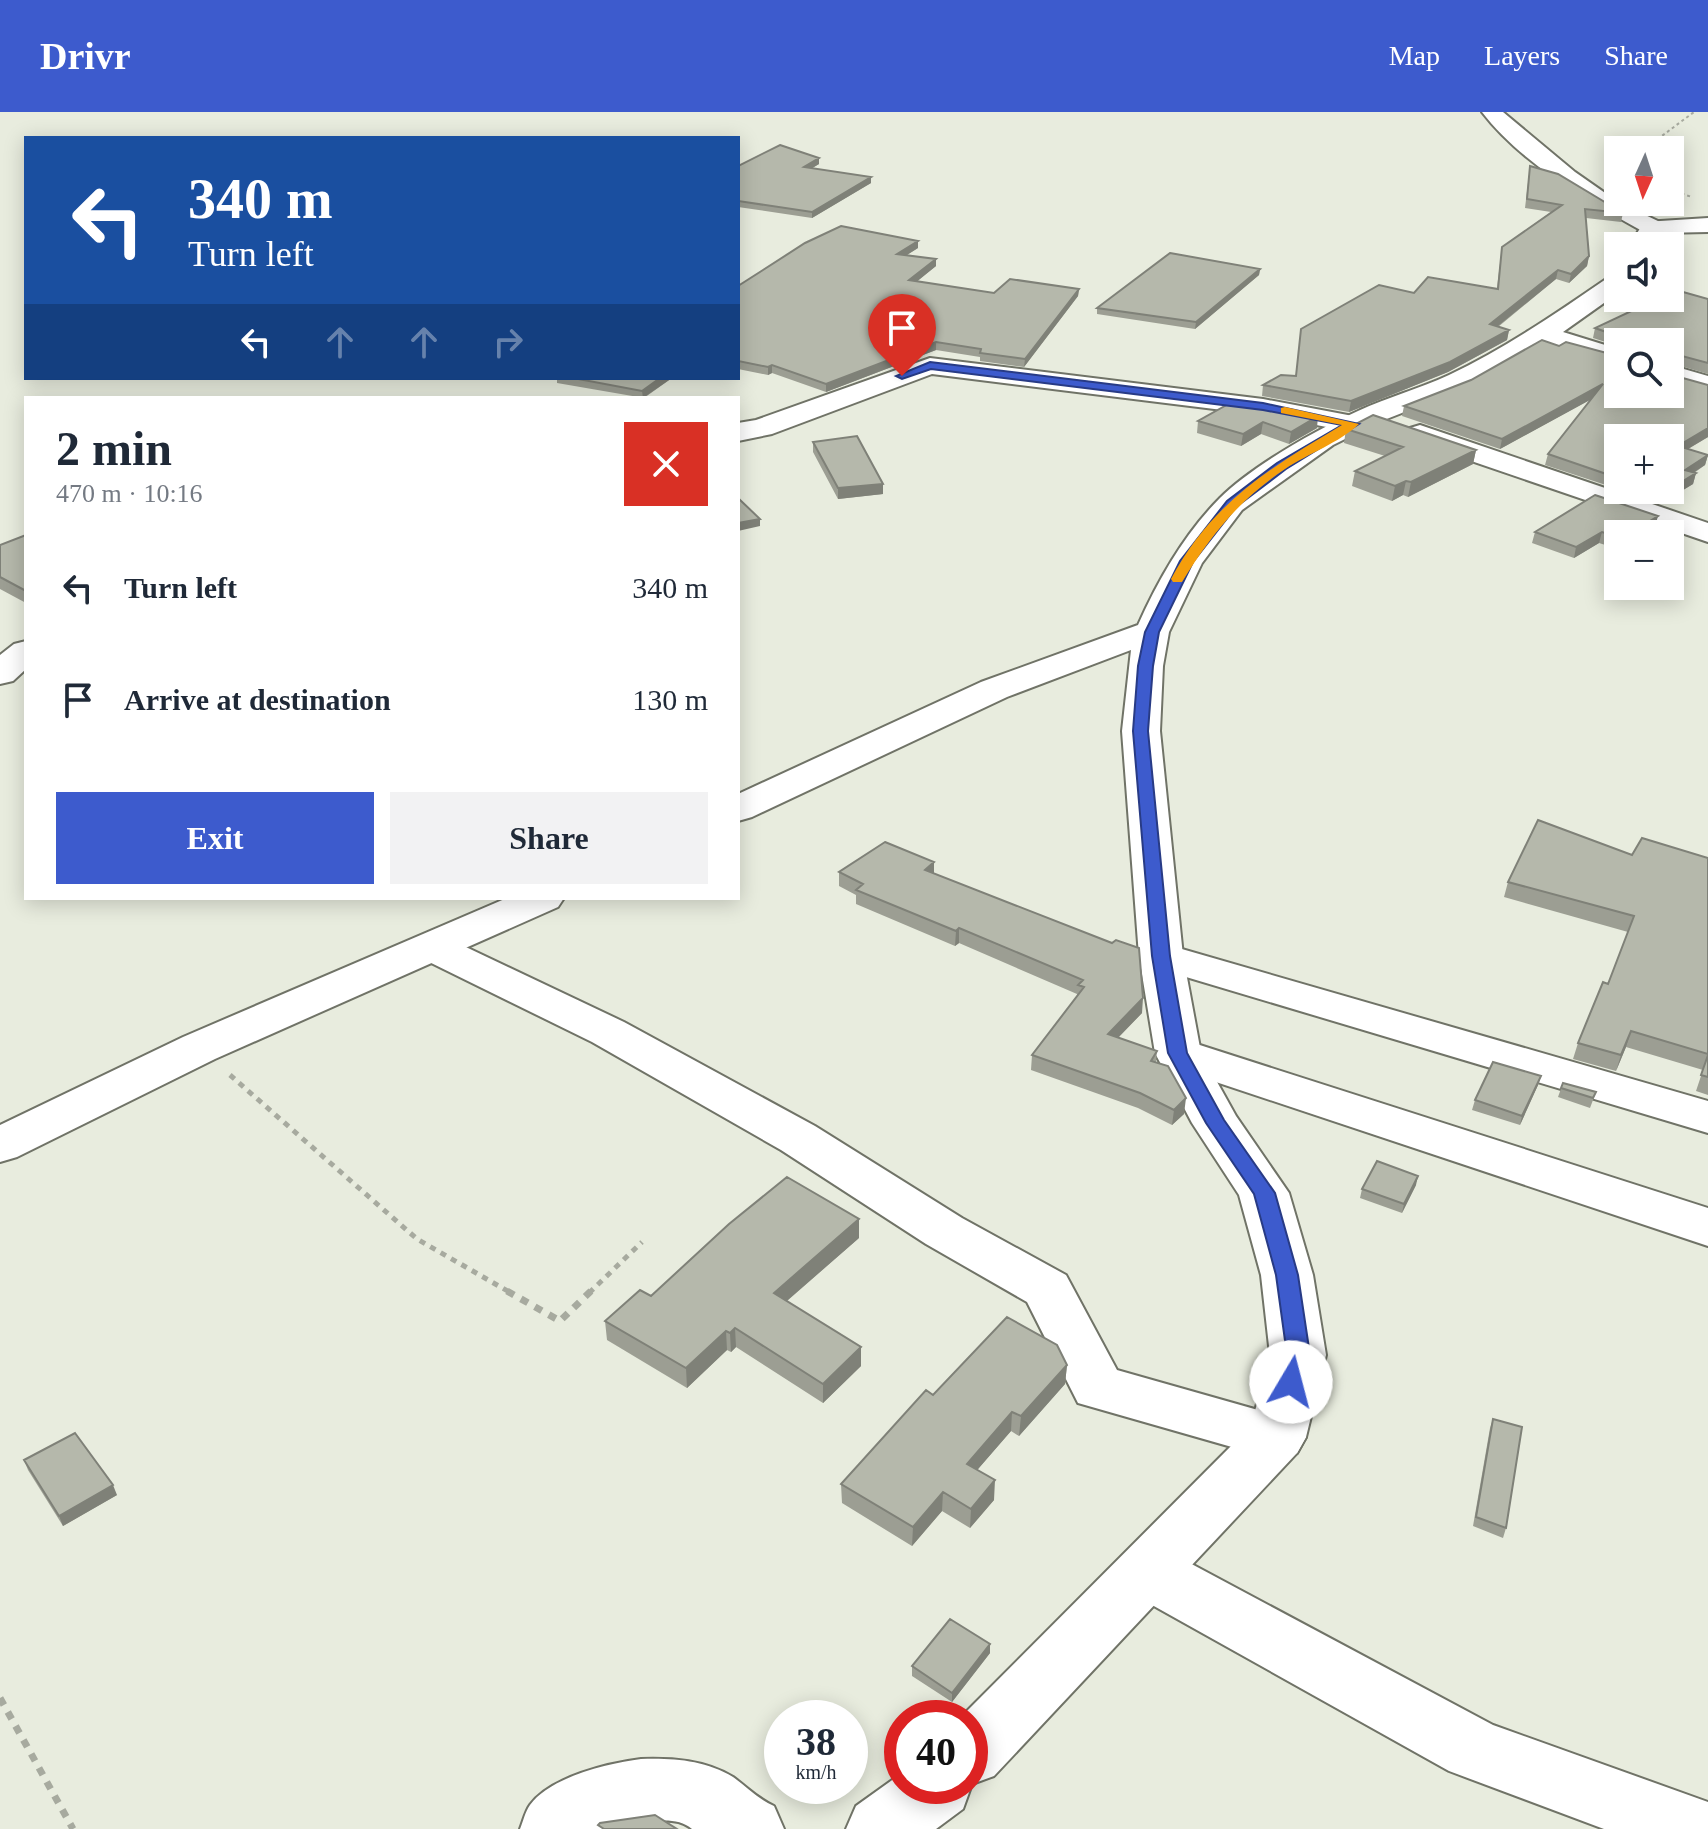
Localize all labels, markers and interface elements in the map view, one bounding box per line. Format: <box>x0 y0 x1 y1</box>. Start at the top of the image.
text: Drivr <box>40 35 131 77</box>
text: Map <box>1389 40 1440 71</box>
text: Layers <box>1484 40 1560 71</box>
text: Share <box>1604 40 1668 71</box>
north arrow <box>1604 136 1684 216</box>
map controls <box>1604 136 1684 600</box>
icon: left <box>56 168 160 272</box>
text: 340 m <box>188 168 333 230</box>
button: sound <box>1604 232 1684 312</box>
text: Turn left <box>188 234 314 274</box>
pin <box>868 294 936 376</box>
icon: arrive <box>880 306 924 350</box>
icon: left <box>234 320 278 364</box>
icon: ahead <box>318 320 362 364</box>
icon: ahead <box>402 320 446 364</box>
icon: right <box>486 320 530 364</box>
button: search <box>1604 328 1684 408</box>
text: 2 min <box>56 422 172 475</box>
button: close <box>624 422 708 506</box>
button: + <box>1604 424 1684 504</box>
text: 470 m · 10:16 <box>56 479 203 508</box>
button: − <box>1604 520 1684 600</box>
icon: left <box>56 566 100 610</box>
text: Turn left <box>124 571 237 604</box>
text: 340 m <box>632 571 708 604</box>
icon: arrive <box>56 678 100 722</box>
text: Arrive at destination <box>124 683 391 716</box>
text: 130 m <box>632 683 708 716</box>
button: Exit <box>56 792 374 884</box>
button: Share <box>390 792 708 884</box>
position arrow <box>1249 1340 1333 1424</box>
speed limit sign: 40 <box>884 1700 988 1804</box>
text: 38 <box>796 1719 836 1764</box>
text: km/h <box>795 1761 837 1783</box>

